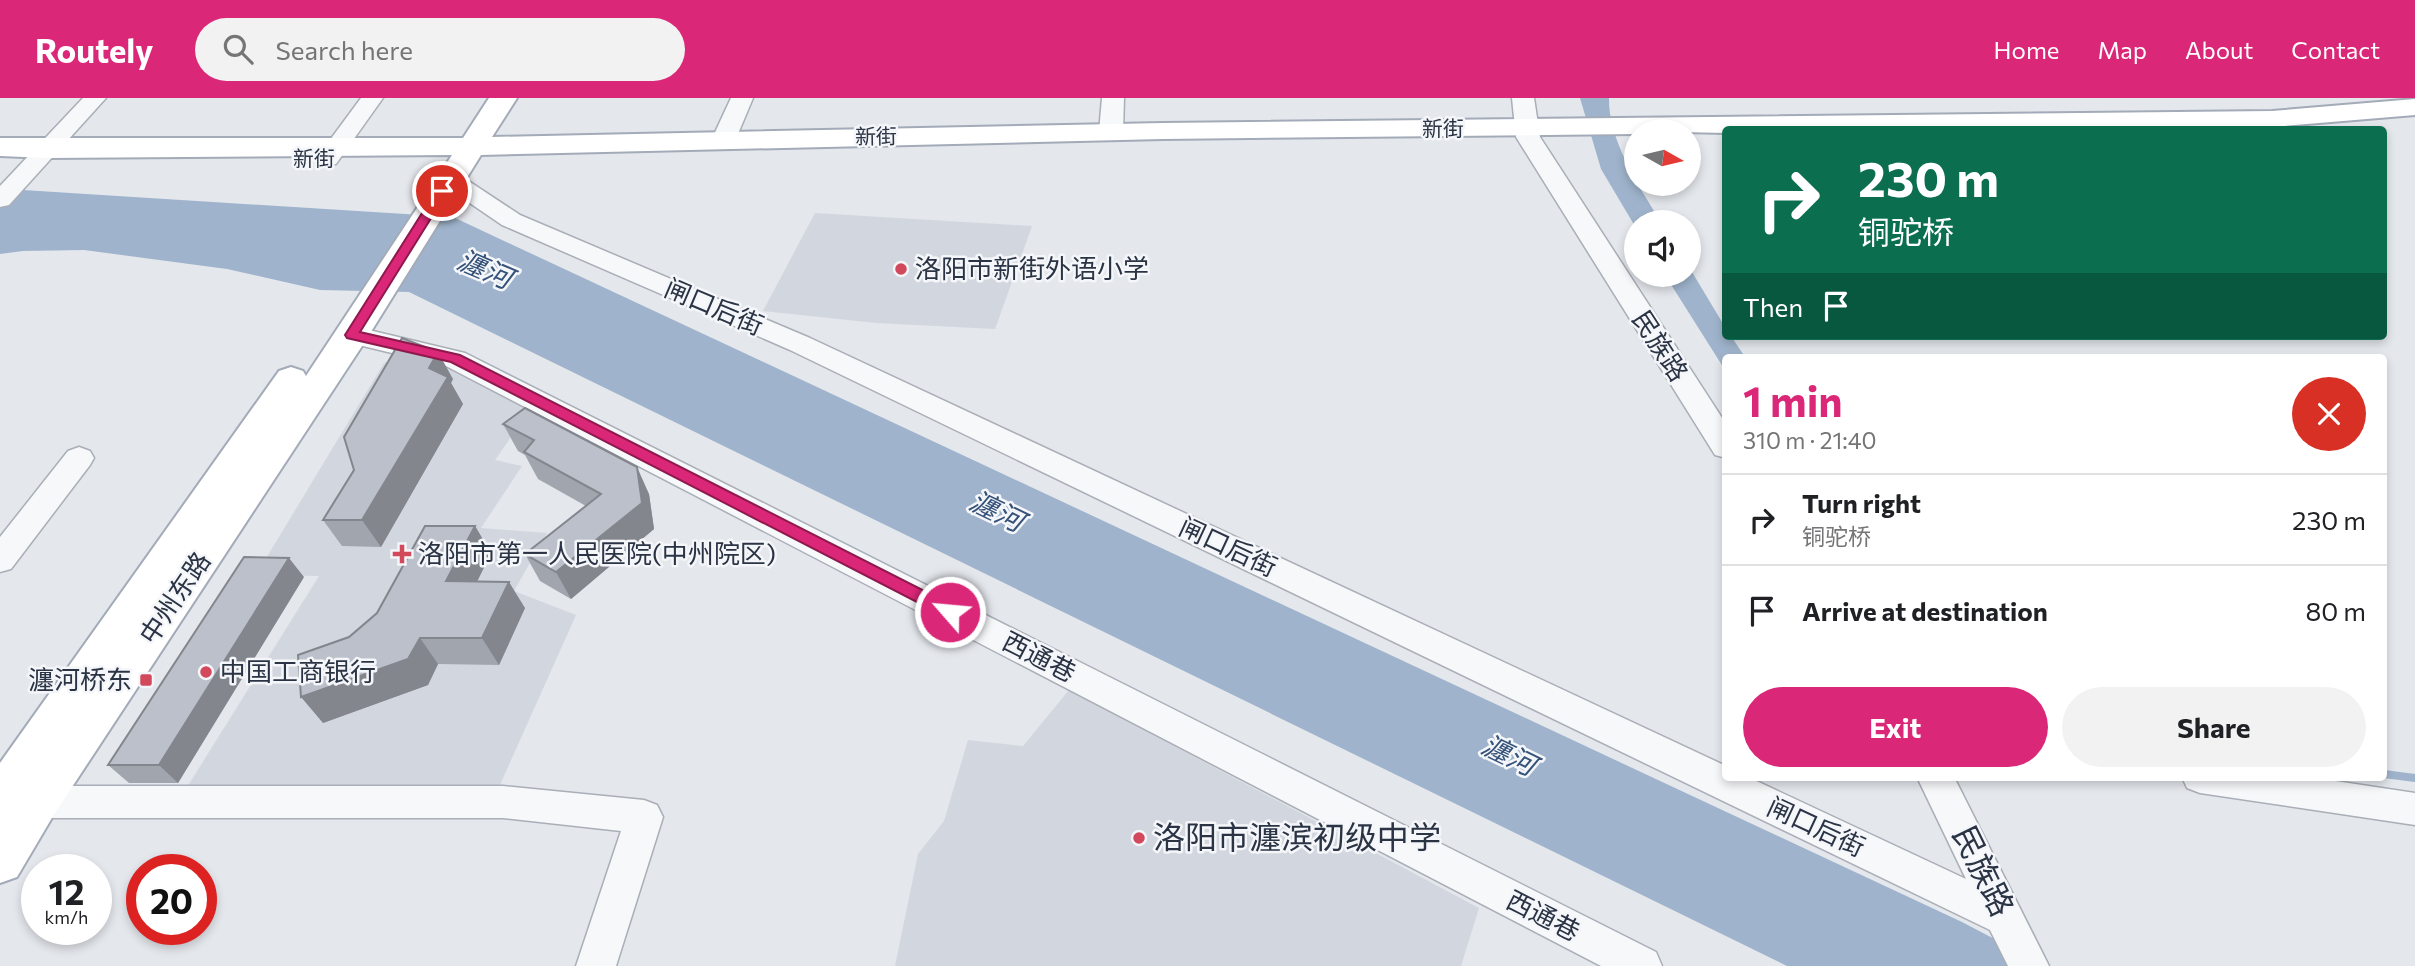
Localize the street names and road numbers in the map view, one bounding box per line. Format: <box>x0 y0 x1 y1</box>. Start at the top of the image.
street label: 新街 <box>1422 115 1464 140</box>
street label: 新街 <box>855 123 897 148</box>
street label: 新街 <box>293 145 335 170</box>
street label: 闸口后街 <box>661 271 769 340</box>
street label: 民族路 <box>1627 304 1696 386</box>
street label: 闸口后街 <box>1175 510 1282 582</box>
street label: 中州东路 <box>132 545 216 649</box>
street label: 西通巷 <box>998 624 1081 687</box>
street label: 闸口后街 <box>1763 790 1870 862</box>
street label: 民族路 <box>1946 818 2024 922</box>
street label: 西通巷 <box>1502 883 1585 946</box>

